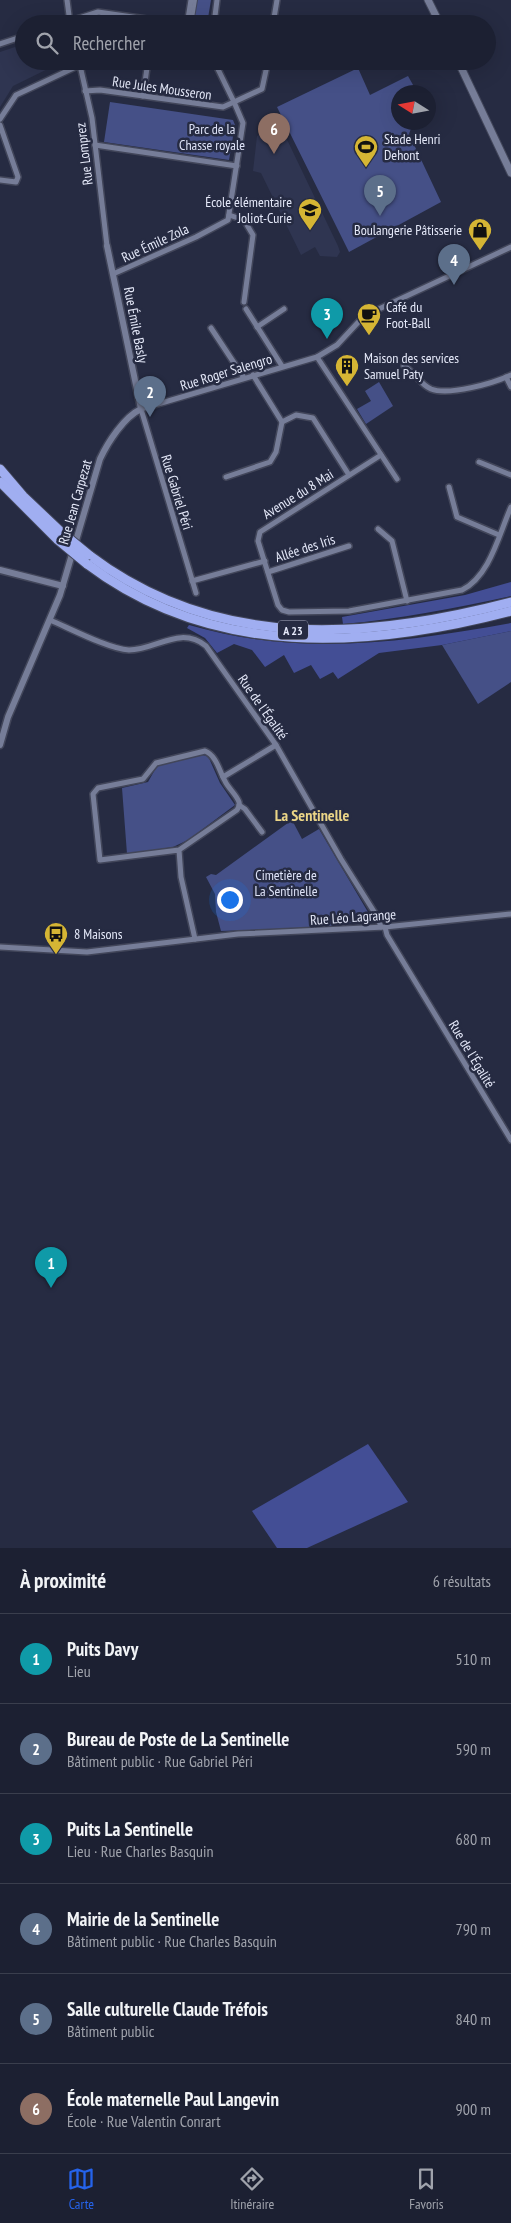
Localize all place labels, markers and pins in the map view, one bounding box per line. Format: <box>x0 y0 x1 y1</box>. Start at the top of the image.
pin: 6 <box>258 113 290 154</box>
place label: Stade Henri Dehont <box>384 130 441 164</box>
sports icon: Stade Henri Dehont <box>353 134 379 168</box>
pin: 5 <box>364 175 396 216</box>
place label: École élémentaire Joliot-Curie <box>205 193 292 227</box>
school or university icon: École élémentaire Joliot-Curie <box>297 197 323 231</box>
shop icon: Boulangerie Pâtisserie <box>467 217 493 251</box>
place label: Boulangerie Pâtisserie <box>354 221 462 239</box>
pin: 4 <box>438 244 470 285</box>
pin: 3 <box>311 298 343 339</box>
place label: Café du Foot-Ball <box>386 298 431 332</box>
cafe icon: Café du Foot-Ball <box>356 302 382 336</box>
place label: Maison des services Samuel Paty <box>364 349 459 383</box>
building icon: Maison des services Samuel Paty <box>334 353 360 387</box>
pin: 2 <box>134 376 166 417</box>
bus stop icon: 8 Maisons <box>43 921 69 955</box>
place label: 8 Maisons <box>74 925 123 943</box>
pin: 1 <box>35 1247 67 1288</box>

